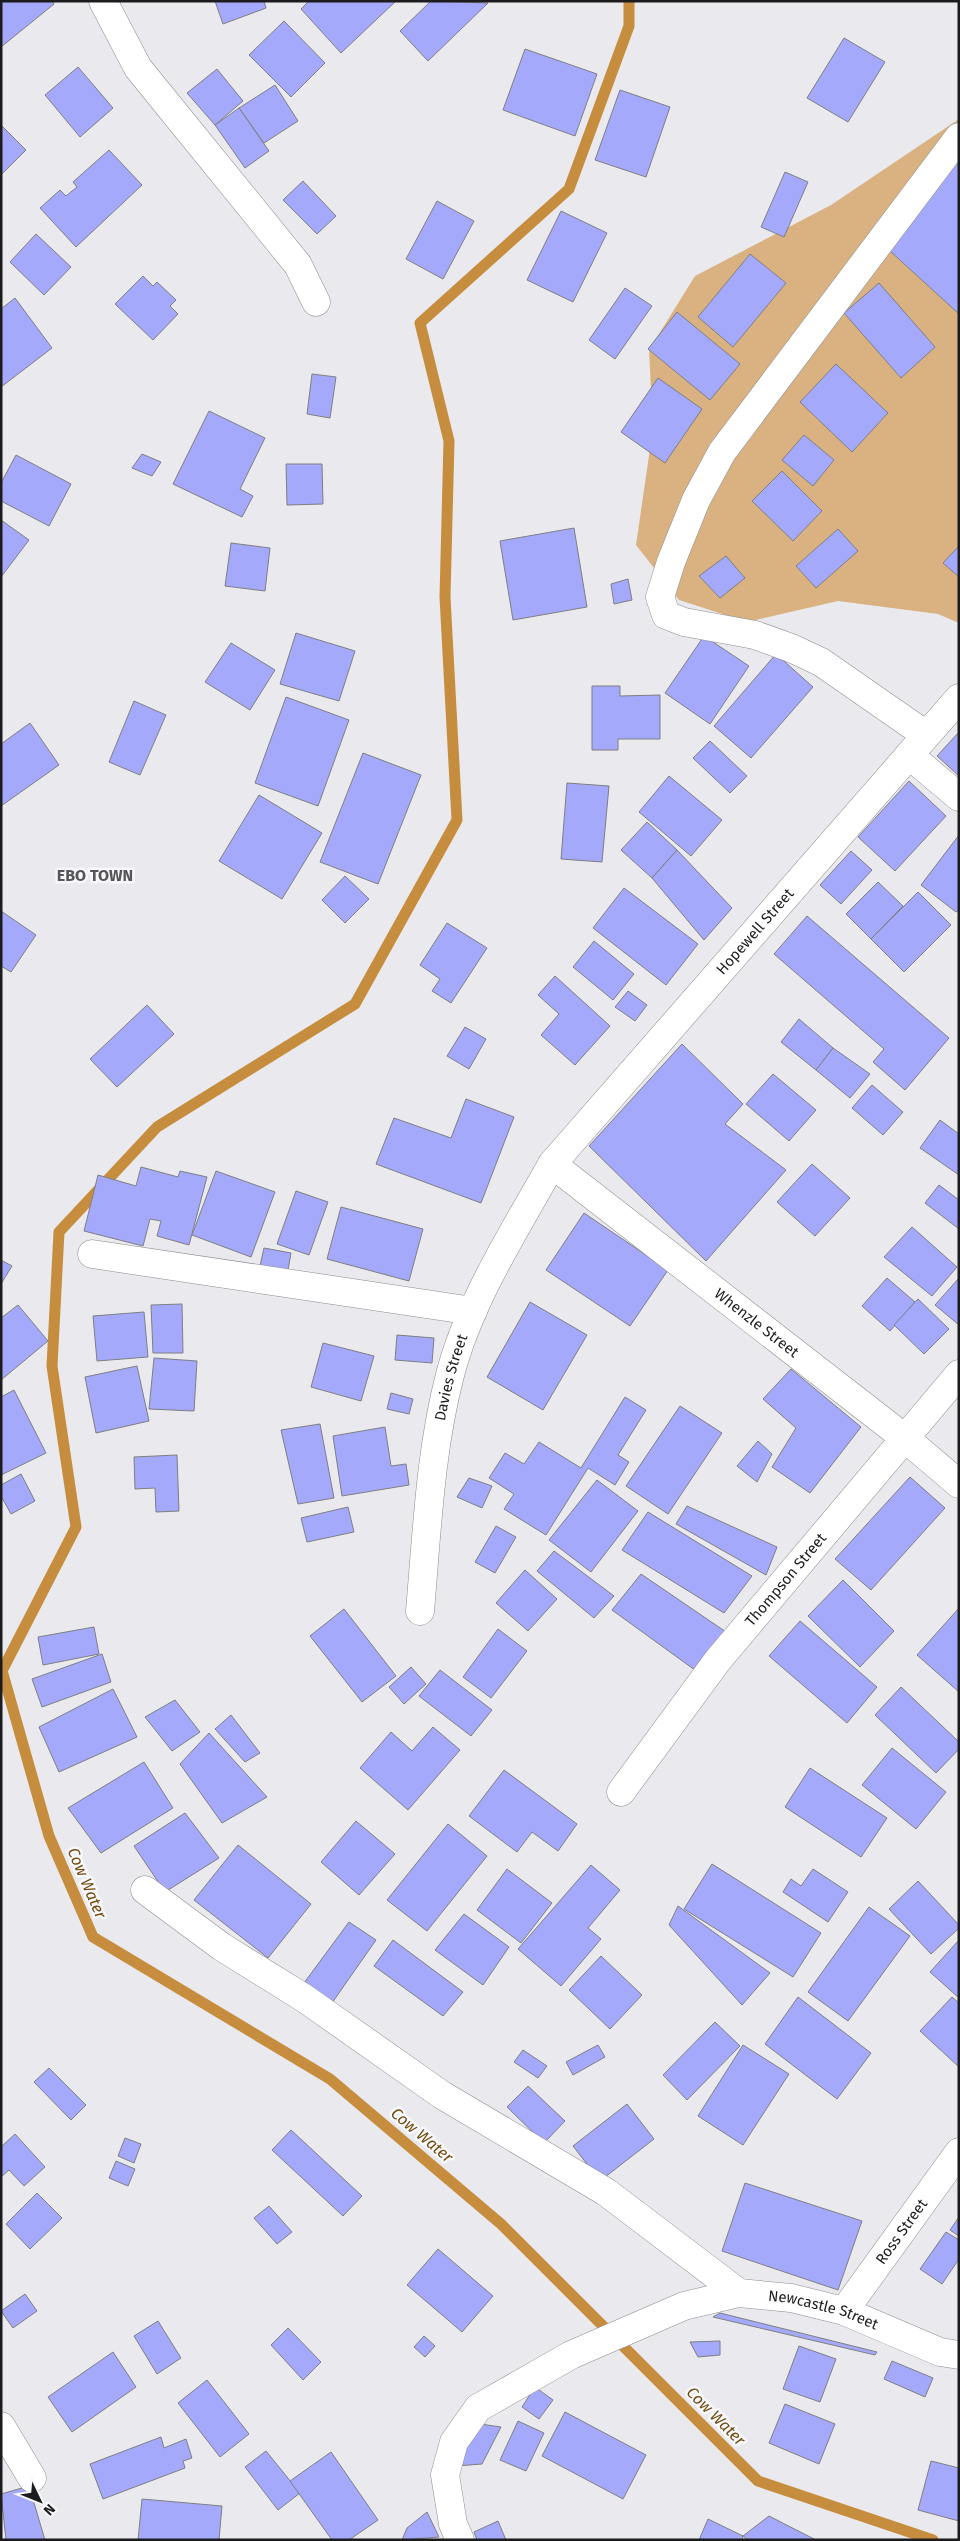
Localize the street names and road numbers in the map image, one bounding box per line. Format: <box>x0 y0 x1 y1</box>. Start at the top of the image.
street label: Hopewell Street <box>713 884 798 978</box>
street label: Whenzle Street <box>711 1285 803 1362</box>
street label: Davies Street <box>431 1331 472 1422</box>
street label: Thompson Street <box>741 1529 831 1630</box>
street label: Ross Street <box>872 2195 931 2268</box>
street label: Newcastle Street <box>767 2287 882 2334</box>

